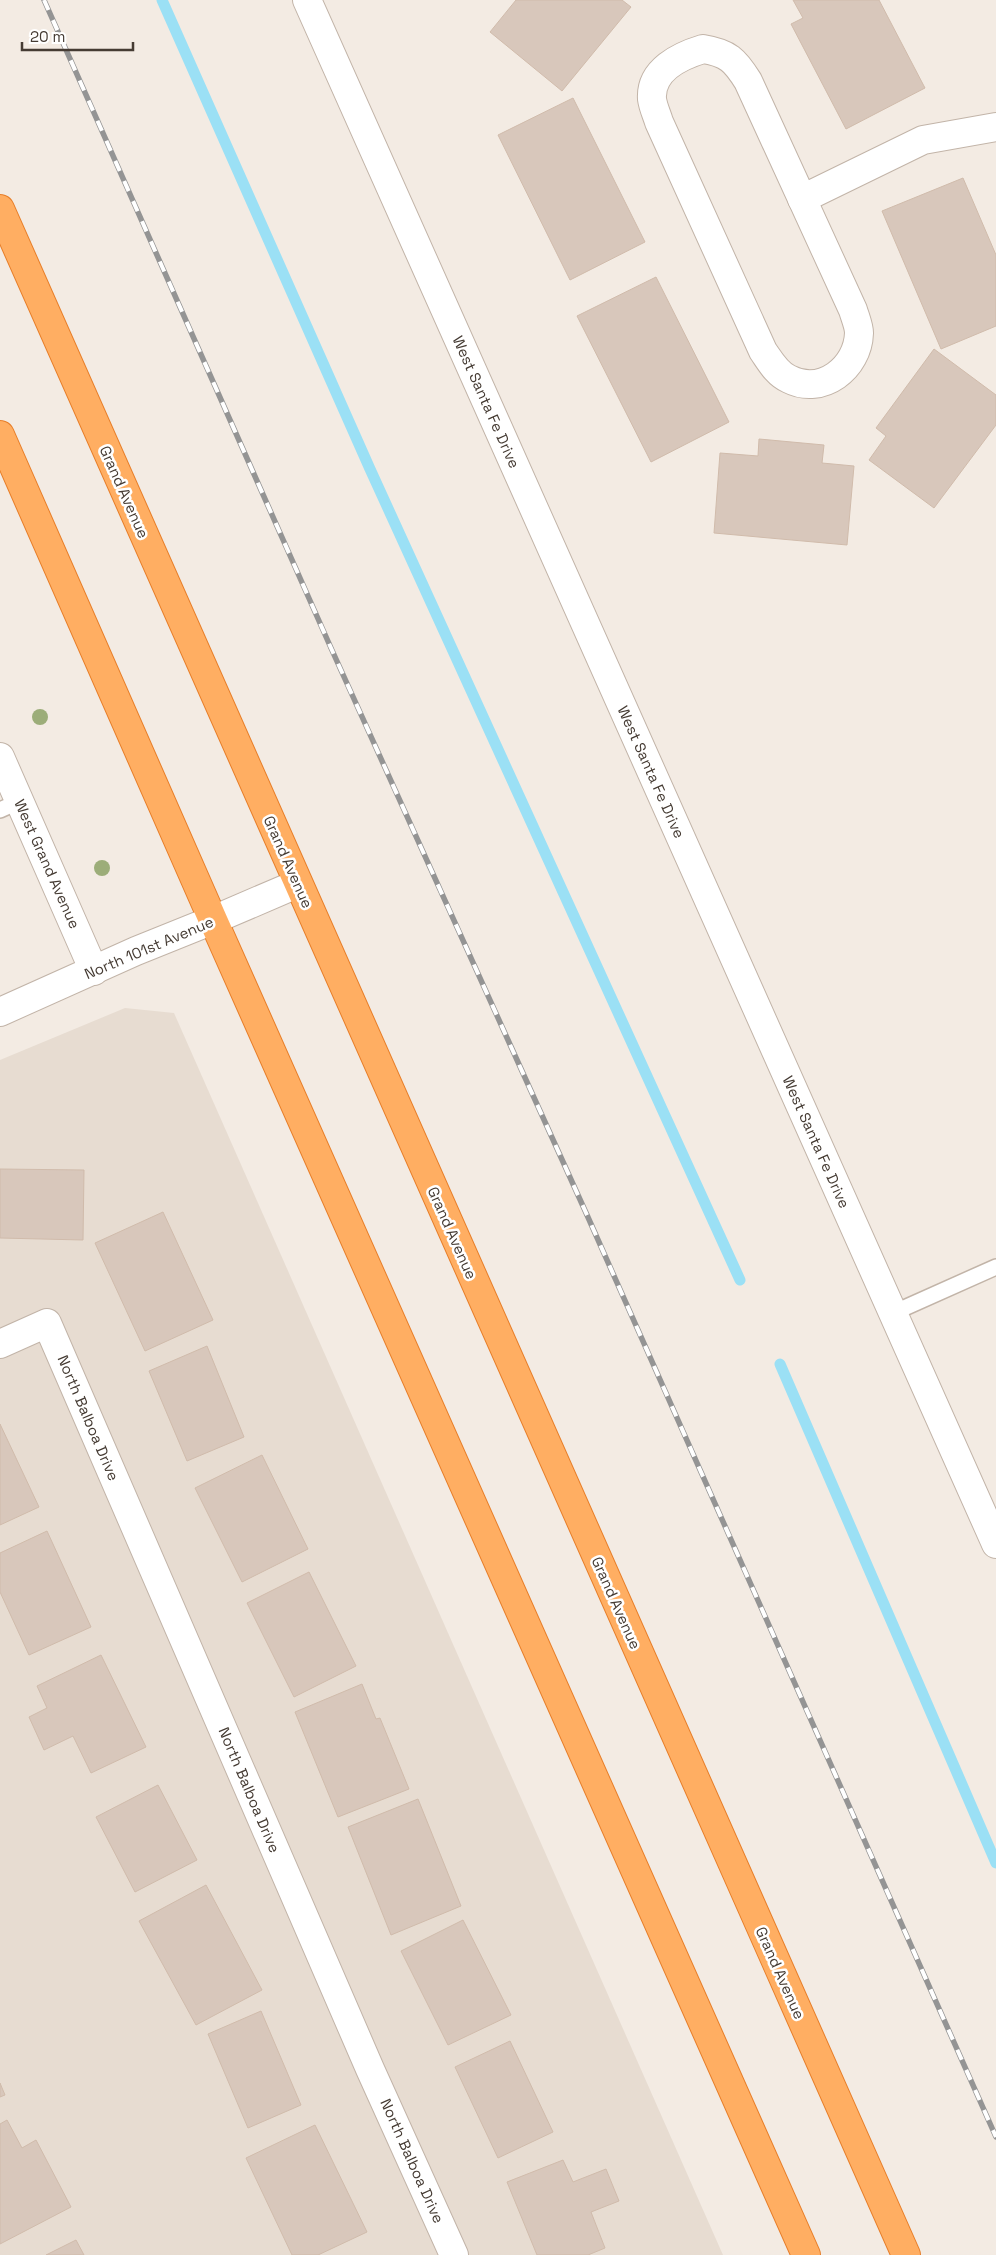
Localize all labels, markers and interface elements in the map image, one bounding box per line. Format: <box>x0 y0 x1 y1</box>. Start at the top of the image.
scale bar <box>22 20 134 52</box>
text: 20 m <box>30 27 65 46</box>
street label: West Santa Fe Drive <box>449 333 524 471</box>
street label: Grand Avenue <box>96 443 153 541</box>
street label: West Santa Fe Drive <box>614 703 689 841</box>
street label: West Grand Avenue <box>10 796 85 932</box>
street label: Grand Avenue <box>260 813 317 911</box>
street label: North 101st Avenue <box>81 912 216 983</box>
street label: West Santa Fe Drive <box>779 1073 854 1211</box>
street label: Grand Avenue <box>424 1184 481 1282</box>
street label: North Balboa Drive <box>53 1352 124 1483</box>
street label: Grand Avenue <box>588 1554 645 1652</box>
street label: North Balboa Drive <box>214 1724 285 1855</box>
street label: Grand Avenue <box>752 1924 809 2022</box>
street label: North Balboa Drive <box>376 2096 449 2226</box>

